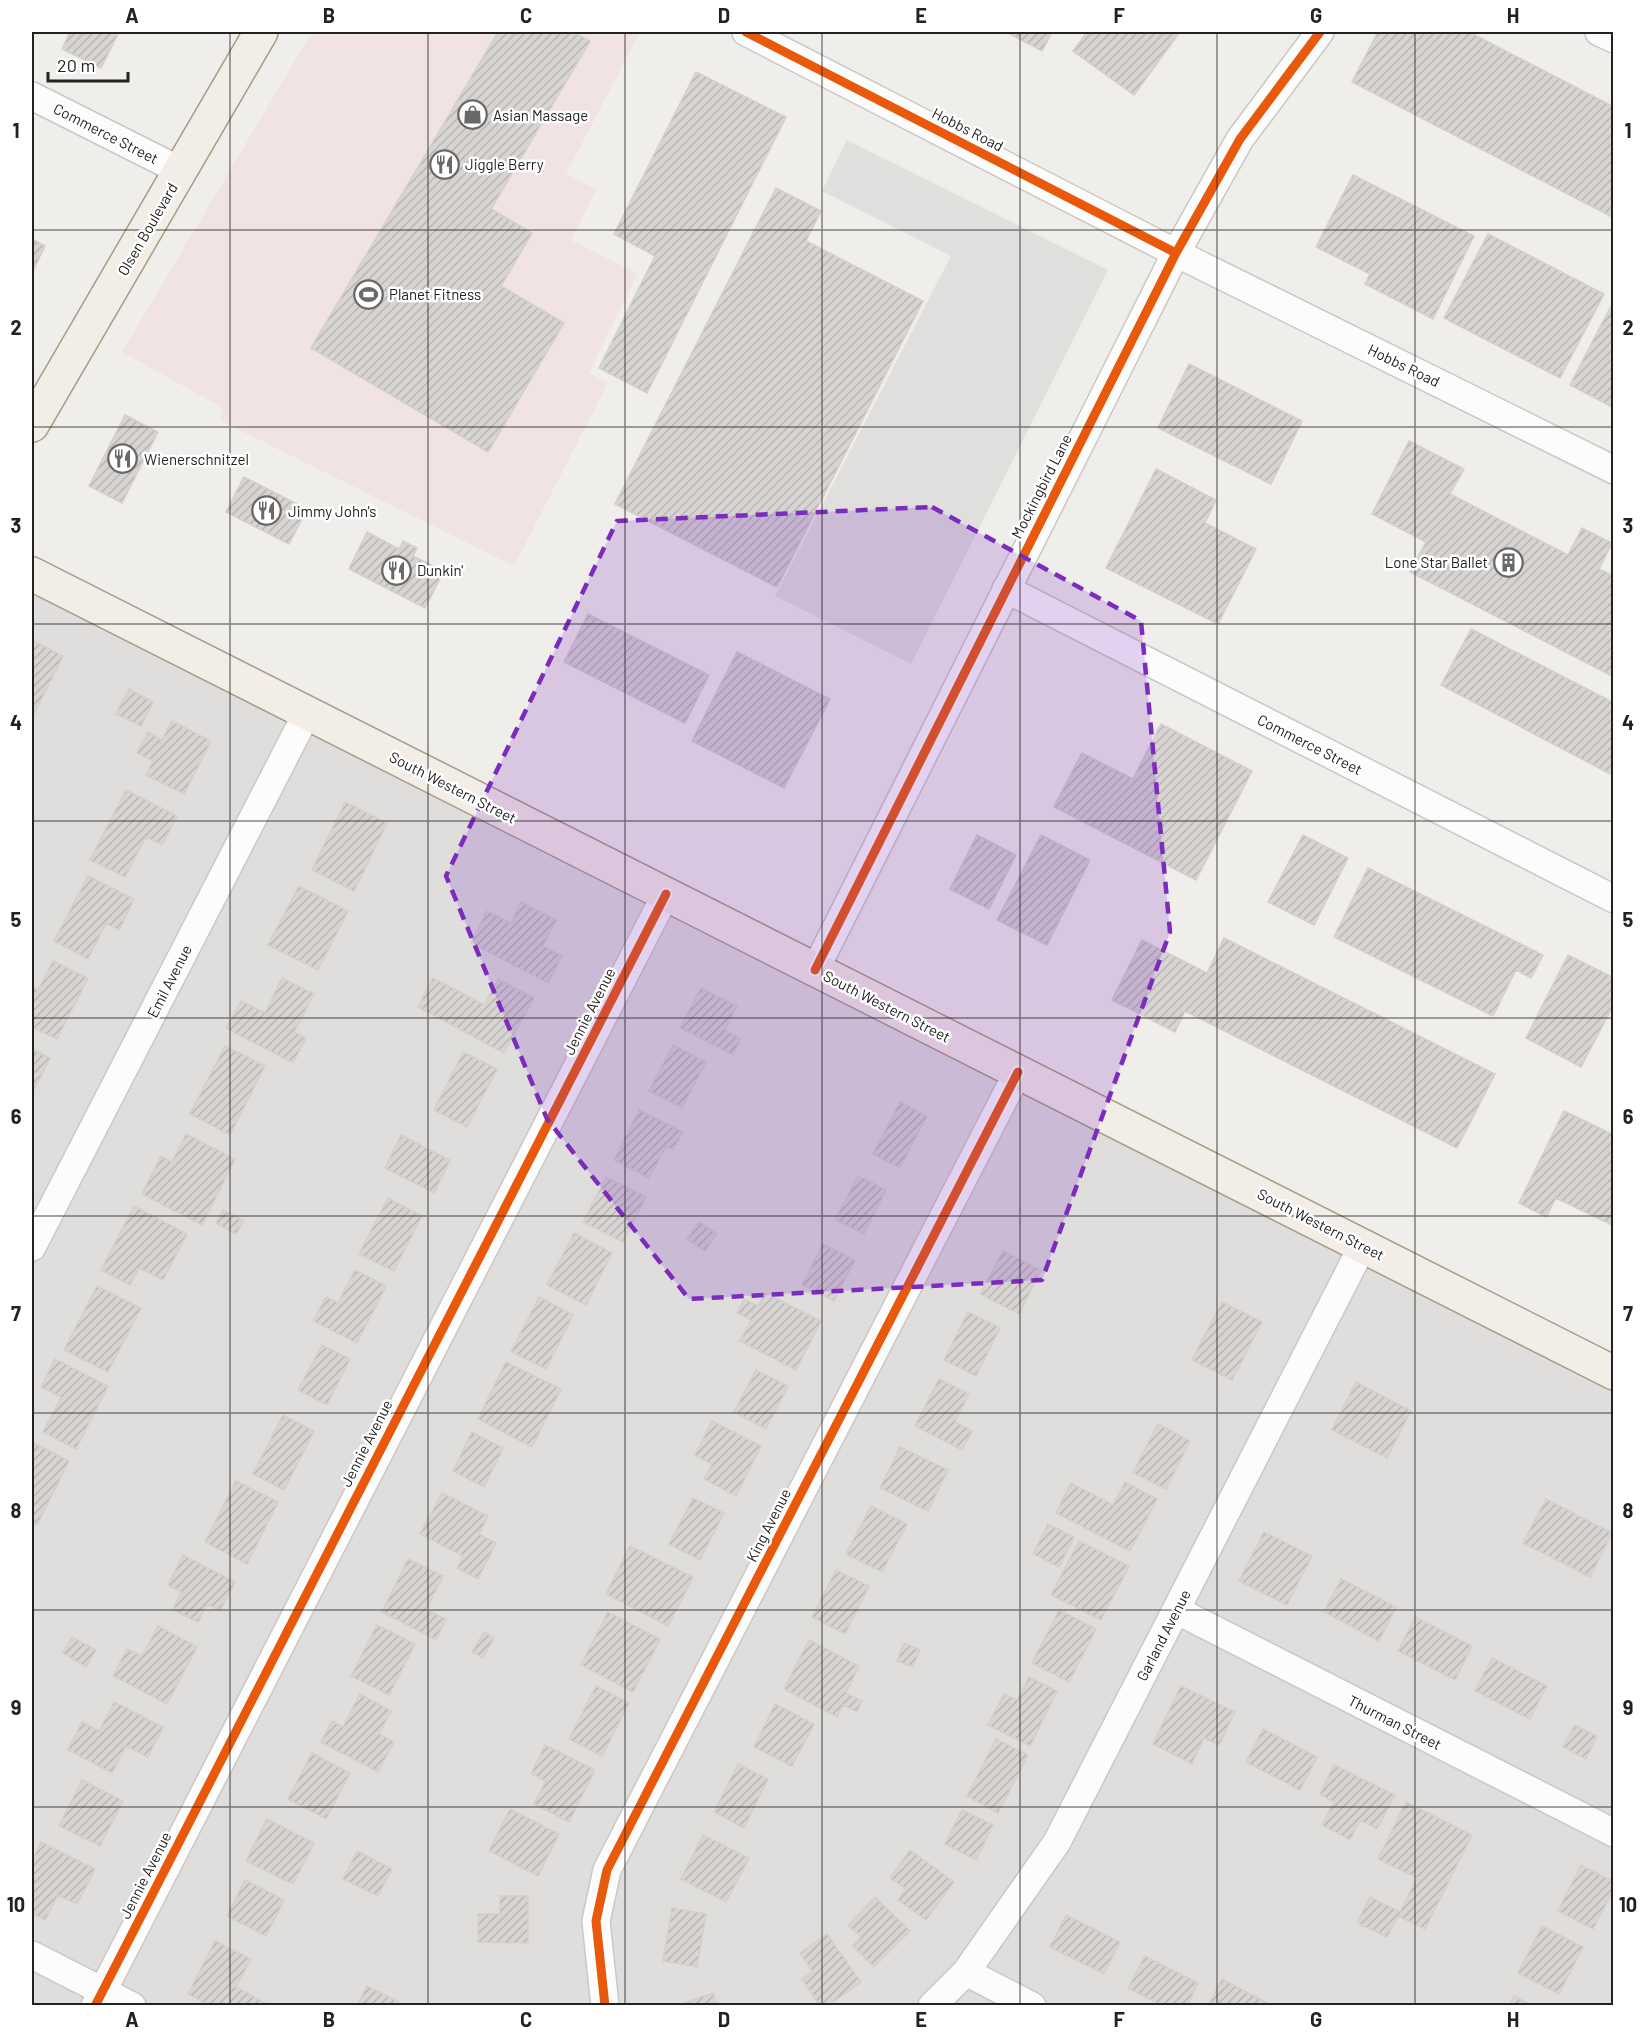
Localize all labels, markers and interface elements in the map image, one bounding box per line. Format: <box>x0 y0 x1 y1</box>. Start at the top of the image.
text: A <box>125 3 139 27</box>
text: B <box>323 3 335 27</box>
text: C <box>520 3 532 27</box>
text: D <box>718 3 730 27</box>
text: E <box>915 3 927 27</box>
text: F <box>1113 3 1125 27</box>
text: G <box>1310 3 1322 27</box>
text: H <box>1507 3 1519 27</box>
scale bar <box>48 45 128 83</box>
text: 20 m <box>57 54 95 76</box>
street label: Commerce Street <box>51 99 161 167</box>
shop icon: Asian Massage <box>456 99 488 131</box>
street label: Hobbs Road <box>929 103 1007 155</box>
place label: Asian Massage <box>493 106 588 124</box>
text: 1 <box>12 118 20 142</box>
text: 1 <box>1624 118 1632 142</box>
restaurant icon: Jiggle Berry <box>428 148 460 180</box>
place label: Jiggle Berry <box>465 155 544 173</box>
street label: Olsen Boulevard <box>113 179 181 279</box>
sports icon: Planet Fitness <box>352 278 384 310</box>
place label: Planet Fitness <box>389 285 481 303</box>
text: 2 <box>10 315 22 339</box>
text: 2 <box>1622 315 1634 339</box>
street label: Hobbs Road <box>1365 340 1443 390</box>
street label: Mockingbird Lane <box>1007 431 1075 541</box>
restaurant icon: Wienerschnitzel <box>107 443 139 475</box>
place label: Wienerschnitzel <box>144 450 249 468</box>
restaurant icon: Jimmy John's <box>251 495 283 527</box>
place label: Jimmy John's <box>288 502 376 520</box>
text: 3 <box>11 513 21 537</box>
text: 3 <box>1623 513 1633 537</box>
building icon: Lone Star Ballet <box>1493 546 1525 578</box>
place label: Lone Star Ballet <box>1385 553 1488 571</box>
restaurant icon: Dunkin' <box>380 554 412 586</box>
place label: Dunkin' <box>417 561 463 579</box>
text: 4 <box>10 710 22 734</box>
street label: Commerce Street <box>1255 710 1365 778</box>
text: 4 <box>1622 710 1634 734</box>
street label: South Western Street <box>387 747 519 827</box>
text: 5 <box>11 907 22 931</box>
text: 5 <box>1623 907 1634 931</box>
street label: Emil Avenue <box>143 942 195 1020</box>
street label: Jennie Avenue <box>559 964 619 1058</box>
street label: South Western Street <box>821 966 953 1046</box>
text: 6 <box>11 1104 22 1128</box>
text: 6 <box>1623 1104 1634 1128</box>
street label: South Western Street <box>1255 1184 1387 1264</box>
text: 7 <box>11 1301 21 1325</box>
text: 7 <box>1623 1301 1633 1325</box>
street label: Jennie Avenue <box>336 1396 396 1490</box>
street label: King Avenue <box>742 1485 794 1565</box>
text: 8 <box>11 1498 22 1522</box>
text: 8 <box>1623 1498 1634 1522</box>
street label: Garland Avenue <box>1132 1586 1194 1684</box>
street label: Thurman Street <box>1345 1691 1445 1753</box>
text: 9 <box>11 1695 21 1719</box>
text: 9 <box>1623 1695 1633 1719</box>
street label: Jennie Avenue <box>115 1828 175 1922</box>
text: 10 <box>7 1892 25 1916</box>
text: 10 <box>1619 1892 1637 1916</box>
text: A <box>125 2007 139 2031</box>
text: B <box>323 2007 335 2031</box>
text: C <box>520 2007 532 2031</box>
text: D <box>718 2007 730 2031</box>
text: E <box>915 2007 927 2031</box>
text: F <box>1113 2007 1125 2031</box>
text: G <box>1310 2007 1322 2031</box>
text: H <box>1507 2007 1519 2031</box>

